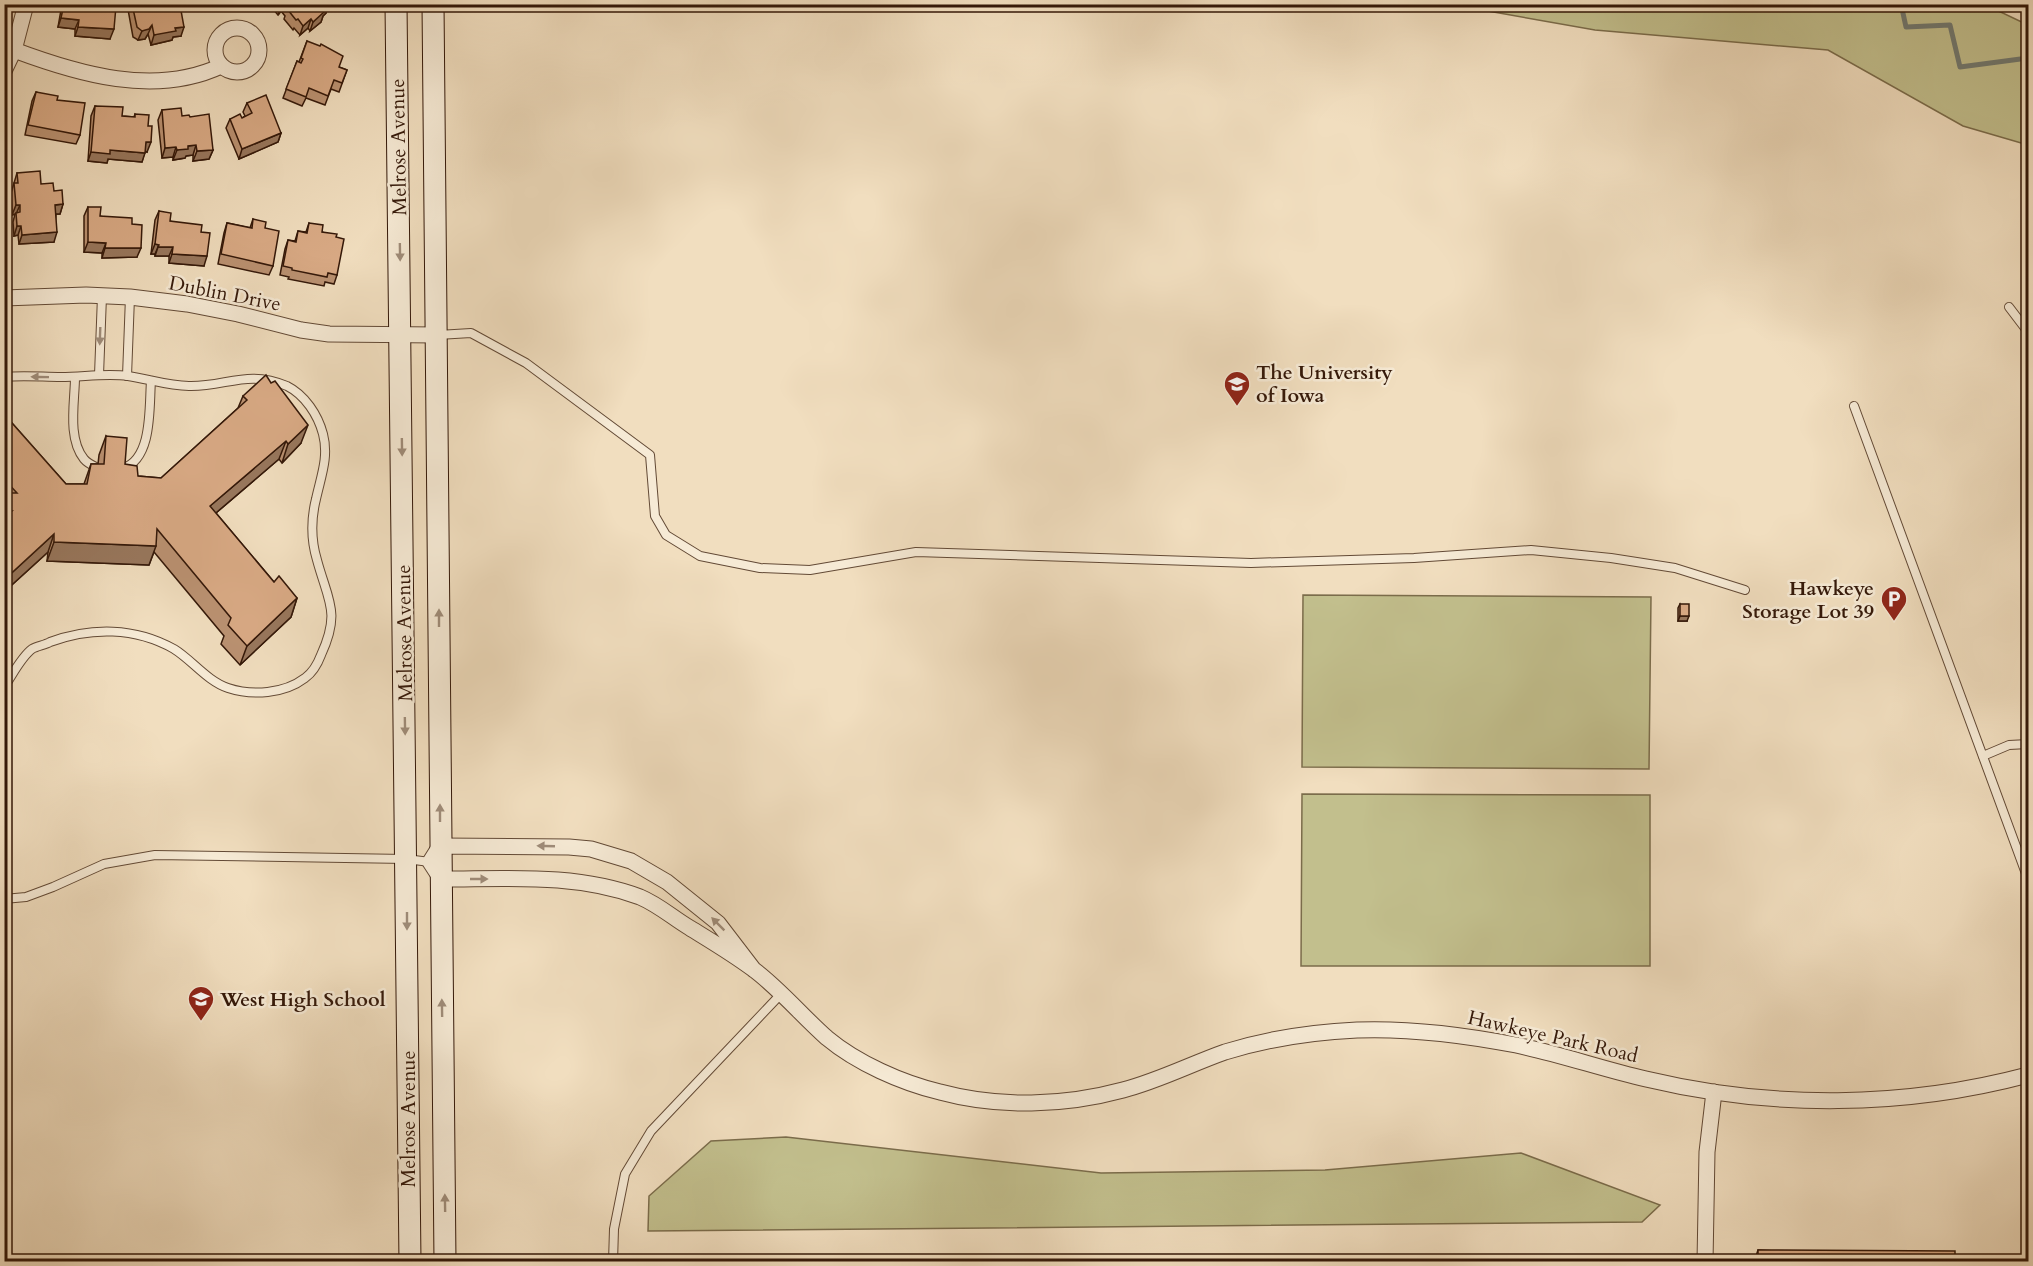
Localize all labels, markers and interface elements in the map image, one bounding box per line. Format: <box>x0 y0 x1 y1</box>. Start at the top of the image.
street label: Melrose Avenue <box>384 78 413 216</box>
one-way arrow <box>395 242 404 261</box>
street label: Dublin Drive <box>166 269 283 318</box>
one-way arrow <box>96 326 105 345</box>
place label: The University of Iowa <box>1256 359 1393 409</box>
school or university icon: The University of Iowa <box>1222 369 1252 407</box>
one-way arrow <box>30 372 49 382</box>
one-way arrow <box>397 437 407 456</box>
street label: Melrose Avenue <box>390 564 419 702</box>
place label: Hawkeye Storage Lot 39 <box>1742 575 1874 625</box>
parking icon: Hawkeye Storage Lot 39 <box>1879 584 1909 622</box>
one-way arrow <box>434 609 444 628</box>
one-way arrow <box>400 716 410 735</box>
one-way arrow <box>435 804 445 823</box>
one-way arrow <box>536 841 555 851</box>
one-way arrow <box>470 874 489 884</box>
one-way arrow <box>402 911 412 930</box>
one-way arrow <box>711 917 725 932</box>
school or university icon: West High School <box>186 984 216 1022</box>
place label: West High School <box>219 986 386 1013</box>
one-way arrow <box>437 999 447 1018</box>
street label: Hawkeye Park Road <box>1465 1004 1641 1069</box>
street label: Melrose Avenue <box>395 1050 422 1188</box>
one-way arrow <box>440 1194 449 1213</box>

